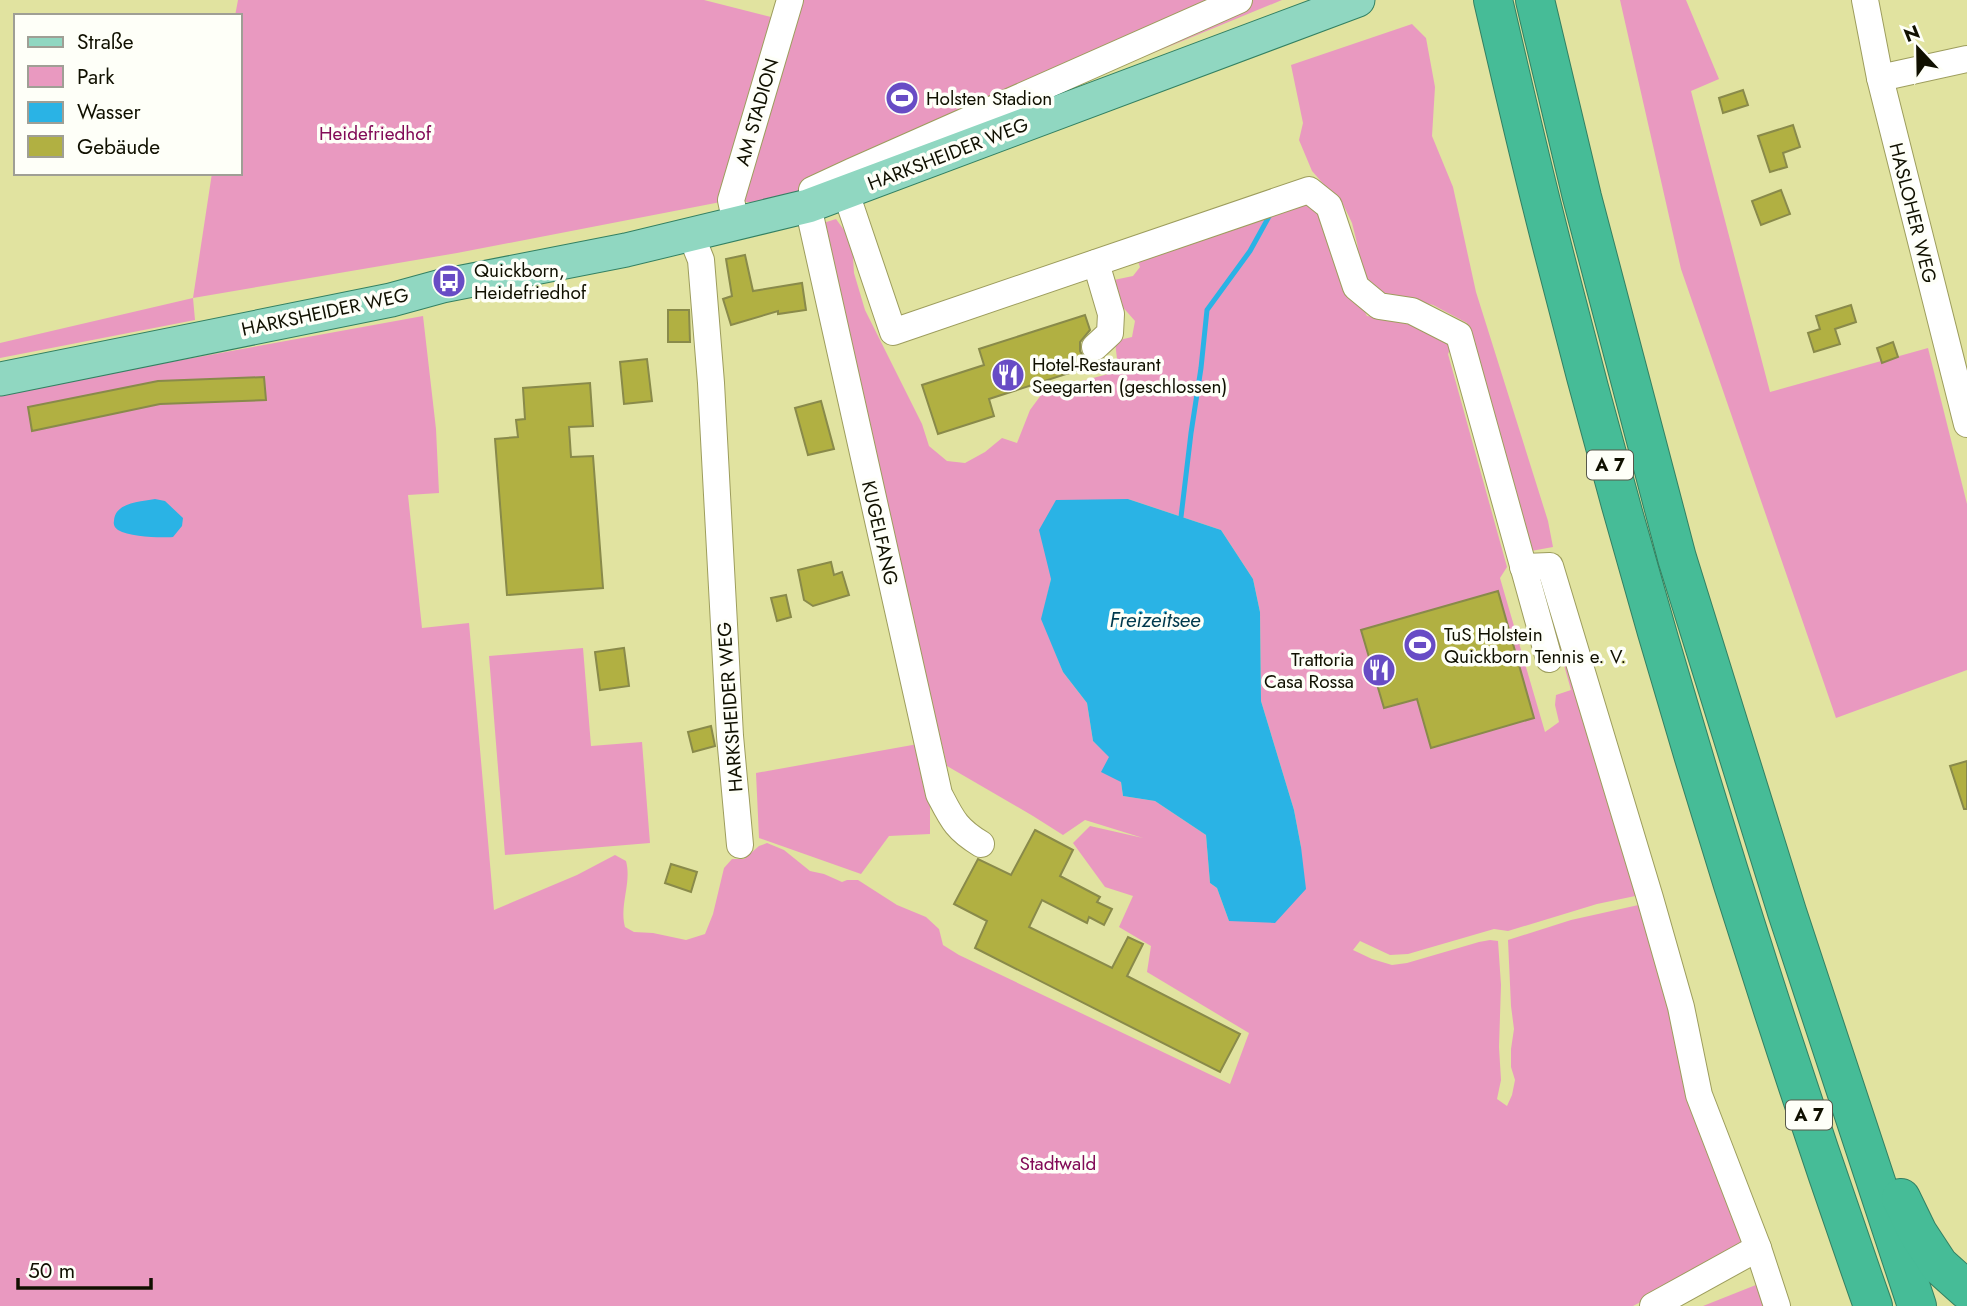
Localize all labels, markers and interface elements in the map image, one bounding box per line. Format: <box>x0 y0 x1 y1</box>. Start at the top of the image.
legend <box>14 14 242 175</box>
north arrow <box>1883 14 1953 84</box>
text: N <box>1900 18 1924 49</box>
text: Straße <box>77 27 134 57</box>
street label: AM STADION <box>729 55 785 169</box>
text: Park <box>77 62 115 92</box>
sports icon: Holsten Stadion <box>883 79 921 117</box>
place label: Holsten Stadion <box>926 85 1052 112</box>
text: Wasser <box>77 97 142 127</box>
street label: HARKSHEIDER WEG <box>864 111 1032 197</box>
park label: Heidefriedhof <box>319 120 432 147</box>
text: Gebäude <box>77 132 160 162</box>
street label: HASLOHER WEG <box>1882 140 1944 286</box>
place label: Quickborn, Heidefriedhof <box>474 257 587 306</box>
bus stop icon: Quickborn, Heidefriedhof <box>430 262 468 300</box>
street label: HARKSHEIDER WEG <box>239 281 411 343</box>
place label: Hotel-Restaurant Seegarten (geschlossen) <box>1032 351 1227 400</box>
restaurant icon: Hotel-Restaurant Seegarten (geschlossen) <box>989 356 1027 394</box>
road number: A 7 <box>1587 450 1633 480</box>
street label: KUGELFANG <box>855 478 905 588</box>
water label: Freizeitsee <box>1109 605 1201 635</box>
street label: HARKSHEIDER WEG <box>711 621 749 793</box>
place label: TuS Holstein Quickborn Tennis e. V. <box>1444 621 1626 670</box>
sports icon: TuS Holstein Quickborn Tennis e. V. <box>1401 626 1439 664</box>
place label: Trattoria Casa Rossa <box>1264 646 1354 695</box>
restaurant icon: Trattoria Casa Rossa <box>1360 651 1398 689</box>
road number: A 7 <box>1786 1100 1832 1130</box>
park label: Stadtwald <box>1020 1150 1096 1177</box>
scale bar <box>18 1246 150 1290</box>
text: 50 m <box>28 1256 75 1286</box>

